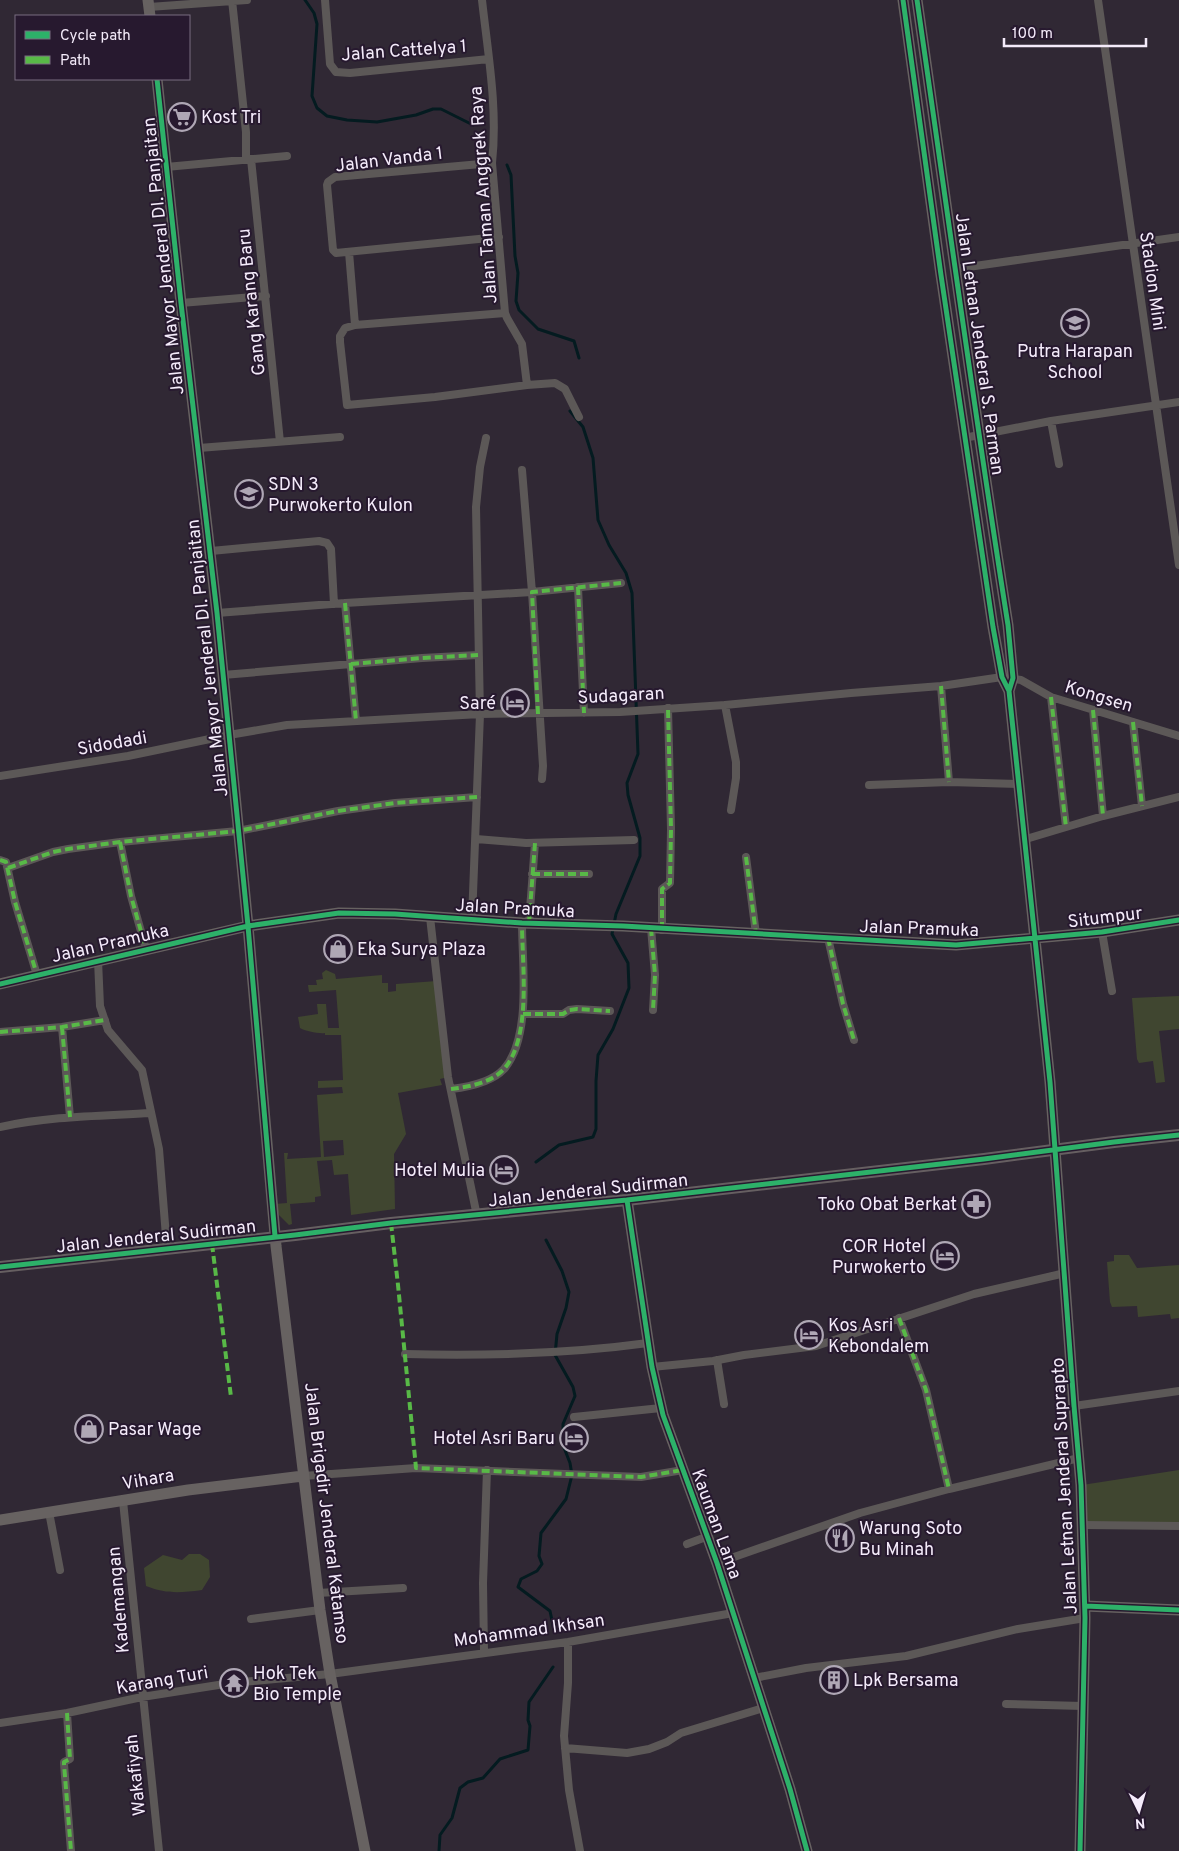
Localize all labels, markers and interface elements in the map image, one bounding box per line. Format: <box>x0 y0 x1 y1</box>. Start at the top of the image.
legend <box>15 15 190 80</box>
scale bar <box>1004 15 1146 47</box>
text: 100 m <box>1012 25 1053 44</box>
text: Cycle path <box>60 27 131 46</box>
street label: Jalan Cattelya 1 <box>340 36 468 67</box>
text: Path <box>60 52 91 71</box>
street label: Jalan Taman Anggrek Raya <box>465 85 504 304</box>
supermarket icon: Kost Tri <box>167 102 197 132</box>
place label: Kost Tri <box>201 107 261 130</box>
street label: Jalan Mayor Jenderal DI. Panjaitan <box>138 116 191 396</box>
street label: Jalan Vanda 1 <box>334 142 444 179</box>
street label: Jalan Letnan Jenderal S. Parman <box>949 212 1008 477</box>
street label: Gang Karang Baru <box>233 227 272 377</box>
street label: Stadion Mini <box>1133 230 1170 332</box>
school or university icon: Putra Harapan School <box>1060 308 1090 338</box>
place label: Putra Harapan School <box>1017 341 1133 385</box>
place label: SDN 3 Purwokerto Kulon <box>268 474 413 518</box>
school or university icon: SDN 3 Purwokerto Kulon <box>234 479 264 509</box>
street label: Jalan Mayor Jenderal DI. Panjaitan <box>182 518 235 798</box>
street label: Kongsen <box>1062 676 1135 719</box>
street label: Sudagaran <box>577 683 665 710</box>
hotel icon: Saré <box>500 688 530 718</box>
place label: Saré <box>459 693 496 716</box>
street label: Sidodadi <box>76 727 149 762</box>
street label: Jalan Pramuka <box>455 895 575 924</box>
street label: Situmpur <box>1067 903 1144 934</box>
street label: Jalan Pramuka <box>859 916 979 943</box>
street label: Jalan Pramuka <box>49 920 171 969</box>
shop icon: Eka Surya Plaza <box>323 934 353 964</box>
place label: Eka Surya Plaza <box>357 939 486 962</box>
hotel icon: Hotel Mulia <box>489 1155 519 1185</box>
place label: Hotel Mulia <box>394 1160 485 1183</box>
street label: Jalan Jenderal Sudirman <box>487 1170 689 1213</box>
pharmacy icon: Toko Obat Berkat <box>961 1189 991 1219</box>
place label: Toko Obat Berkat <box>817 1194 957 1217</box>
street label: Jalan Jenderal Sudirman <box>55 1216 257 1259</box>
place label: COR Hotel Purwokerto <box>832 1236 926 1280</box>
hotel icon: COR Hotel Purwokerto <box>930 1241 960 1271</box>
place label: Kos Asri Kebondalem <box>828 1315 929 1359</box>
hotel icon: Kos Asri Kebondalem <box>794 1320 824 1350</box>
street label: Jalan Letnan Jenderal Suprapto <box>1047 1357 1084 1615</box>
street label: Jalan Brigadir Jenderal Katamso <box>298 1381 353 1645</box>
shop icon: Pasar Wage <box>74 1414 104 1444</box>
place label: Pasar Wage <box>108 1419 201 1442</box>
hotel icon: Hotel Asri Baru <box>559 1423 589 1453</box>
place label: Hotel Asri Baru <box>433 1428 555 1451</box>
street label: Vihara <box>120 1465 176 1496</box>
street label: Kauman Lama <box>685 1466 746 1583</box>
place label: Warung Soto Bu Minah <box>859 1518 962 1562</box>
restaurant icon: Warung Soto Bu Minah <box>825 1523 855 1553</box>
street label: Kademangan <box>103 1546 136 1654</box>
street label: Mohammad Ikhsan <box>452 1610 606 1653</box>
street label: Karang Turi <box>114 1662 210 1701</box>
place label: Hok Tek Bio Temple <box>253 1663 342 1707</box>
building icon: Lpk Bersama <box>819 1665 849 1695</box>
temple icon: Hok Tek Bio Temple <box>219 1668 249 1698</box>
place label: Lpk Bersama <box>853 1670 958 1693</box>
street label: Wakafiyah <box>121 1733 152 1817</box>
north arrow <box>1114 1786 1164 1836</box>
text: N <box>1134 1814 1146 1831</box>

